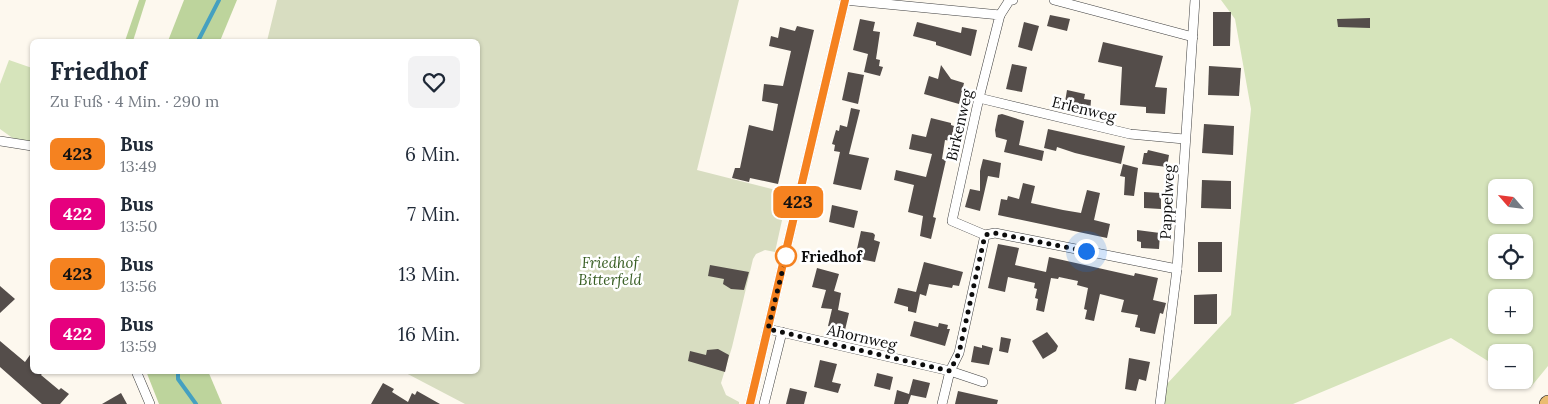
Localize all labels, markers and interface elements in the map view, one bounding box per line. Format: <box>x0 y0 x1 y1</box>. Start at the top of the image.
text: Friedhof <box>50 56 147 87</box>
button: heart <box>408 56 460 108</box>
street label: Birkenweg <box>942 87 977 163</box>
text: Zu Fuß · 4 Min. · 290 m <box>50 91 219 111</box>
street label: Erlenweg <box>1050 92 1119 126</box>
text: Bus <box>120 132 153 156</box>
text: 423 <box>63 142 92 165</box>
text: 6 Min. <box>405 142 460 166</box>
text: 13:49 <box>120 156 157 176</box>
street label: Pappelweg <box>1156 163 1178 240</box>
north arrow <box>1488 179 1532 224</box>
map controls <box>1488 179 1533 389</box>
line badge: 423 <box>769 186 827 218</box>
text: 423 <box>783 190 813 213</box>
text: Bus <box>120 192 153 216</box>
text: 422 <box>63 202 92 225</box>
text: 7 Min. <box>407 202 460 226</box>
text: 13:50 <box>120 216 157 236</box>
button: locate <box>1488 234 1533 279</box>
your location <box>1074 239 1099 264</box>
marker: Friedhof <box>775 245 797 267</box>
place label: Friedhof <box>801 247 863 266</box>
text: Bus <box>120 252 153 276</box>
park label: Friedhof Bitterfeld <box>578 253 642 289</box>
text: 423 <box>63 262 92 285</box>
text: 13 Min. <box>399 262 460 286</box>
text: 13:56 <box>120 276 157 296</box>
button: + <box>1488 289 1533 334</box>
text: Bus <box>120 312 153 336</box>
street label: Ahornweg <box>824 320 899 354</box>
text: 422 <box>63 322 92 345</box>
text: 16 Min. <box>398 322 460 346</box>
text: 13:59 <box>120 336 157 356</box>
button: − <box>1488 344 1533 389</box>

